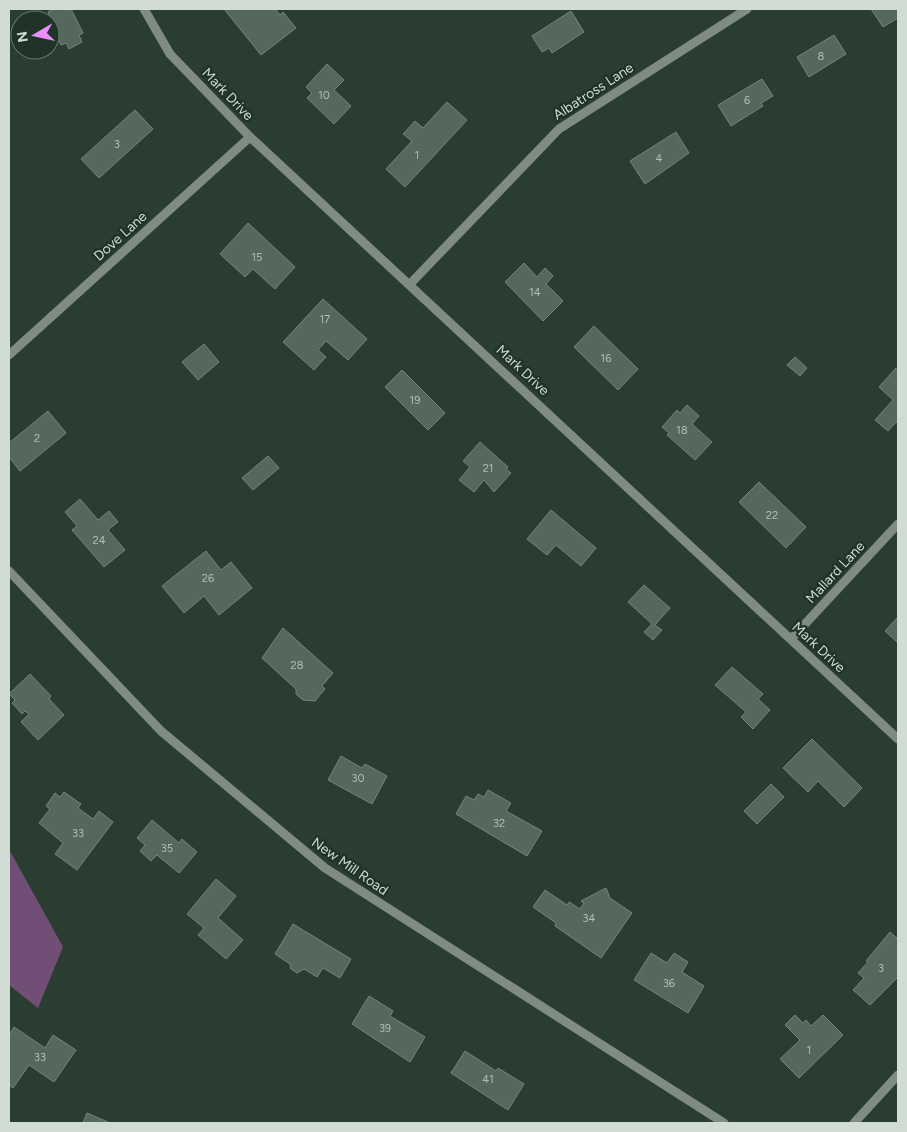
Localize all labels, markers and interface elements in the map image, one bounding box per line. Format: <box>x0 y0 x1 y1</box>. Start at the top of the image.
north arrow <box>10 10 60 60</box>
text: N <box>13 30 32 44</box>
house number: 8 <box>818 50 825 63</box>
street label: Albatross Lane <box>550 59 637 124</box>
street label: Mark Drive <box>198 65 257 124</box>
house number: 10 <box>318 89 330 102</box>
house number: 6 <box>744 94 750 107</box>
house number: 3 <box>114 138 120 151</box>
house number: 1 <box>415 149 419 162</box>
house number: 4 <box>656 152 663 165</box>
street label: Dove Lane <box>90 208 151 265</box>
house number: 15 <box>252 251 262 264</box>
house number: 14 <box>529 286 541 299</box>
house number: 17 <box>320 313 330 326</box>
street label: Mark Drive <box>493 342 553 399</box>
house number: 16 <box>601 352 611 365</box>
house number: 19 <box>410 394 420 407</box>
house number: 18 <box>676 424 688 437</box>
house number: 2 <box>34 432 40 445</box>
house number: 21 <box>483 462 493 475</box>
house number: 22 <box>766 509 778 522</box>
house number: 24 <box>93 534 106 547</box>
street label: Mallard Lane <box>802 538 869 607</box>
house number: 26 <box>202 572 214 585</box>
street label: Mark Drive <box>789 619 849 676</box>
house number: 28 <box>291 659 304 672</box>
house number: 30 <box>351 772 365 785</box>
house number: 32 <box>493 817 505 830</box>
house number: 33 <box>72 827 84 840</box>
street label: New Mill Road <box>308 834 391 899</box>
house number: 35 <box>161 842 173 855</box>
house number: 34 <box>583 912 596 925</box>
house number: 3 <box>878 962 884 975</box>
house number: 36 <box>663 977 675 990</box>
house number: 39 <box>379 1022 391 1035</box>
house number: 1 <box>807 1044 811 1057</box>
house number: 33 <box>34 1051 46 1064</box>
house number: 41 <box>482 1073 494 1086</box>

